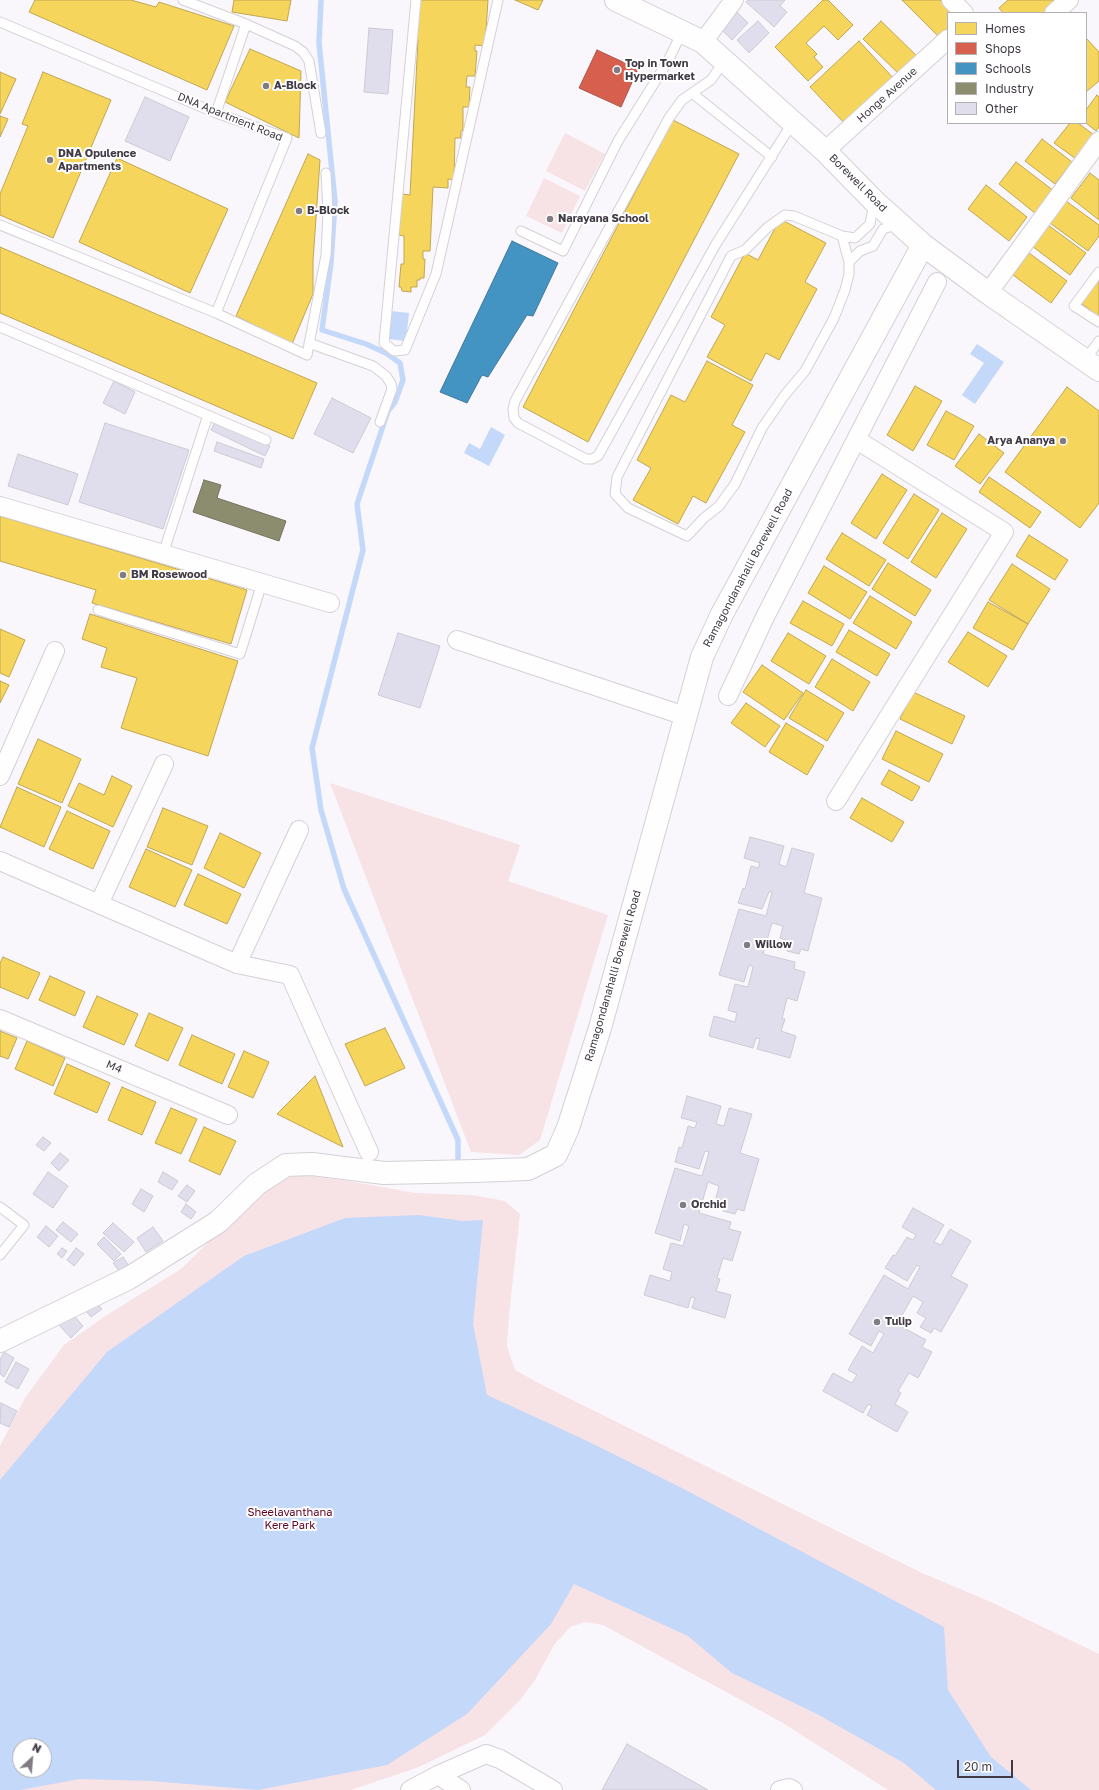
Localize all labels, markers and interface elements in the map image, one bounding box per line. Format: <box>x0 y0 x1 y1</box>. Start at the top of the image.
legend <box>947 12 1087 124</box>
text: Homes <box>985 21 1025 36</box>
text: Shops <box>985 41 1021 56</box>
place label: Top in Town Hypermarket <box>625 57 695 83</box>
text: Schools <box>985 61 1031 76</box>
marker: Top in Town Hypermarket <box>612 65 622 75</box>
street label: Honge Avenue <box>854 65 920 125</box>
place label: A-Block <box>274 79 317 93</box>
marker: A-Block <box>261 81 271 91</box>
text: Industry <box>985 81 1034 96</box>
street label: DNA Apartment Road <box>175 90 285 144</box>
text: Other <box>985 101 1018 116</box>
place label: DNA Opulence Apartments <box>58 147 136 173</box>
street label: Borewell Road <box>826 151 890 215</box>
marker: DNA Opulence Apartments <box>45 155 55 165</box>
place label: B-Block <box>307 204 350 218</box>
marker: B-Block <box>294 206 304 216</box>
place label: Narayana School <box>558 212 649 226</box>
marker: Narayana School <box>545 214 555 224</box>
place label: Arya Ananya <box>987 434 1055 448</box>
marker: Arya Ananya <box>1058 436 1068 446</box>
street label: Ramagondanahalli Borewell Road <box>700 486 796 650</box>
place label: BM Rosewood <box>131 568 207 582</box>
marker: BM Rosewood <box>118 570 128 580</box>
street label: Ramagondanahalli Borewell Road <box>582 889 644 1063</box>
place label: Willow <box>755 938 792 952</box>
marker: Willow <box>742 940 752 950</box>
street label: M4 <box>104 1058 124 1076</box>
place label: Orchid <box>691 1198 726 1212</box>
marker: Orchid <box>678 1200 688 1210</box>
place label: Tulip <box>885 1315 912 1329</box>
marker: Tulip <box>872 1317 882 1327</box>
park label: Sheelavanthana Kere Park <box>247 1506 333 1532</box>
north arrow <box>12 1738 52 1778</box>
text: N <box>30 1740 44 1755</box>
scale bar <box>959 1752 1015 1778</box>
text: 20 m <box>964 1759 992 1774</box>

